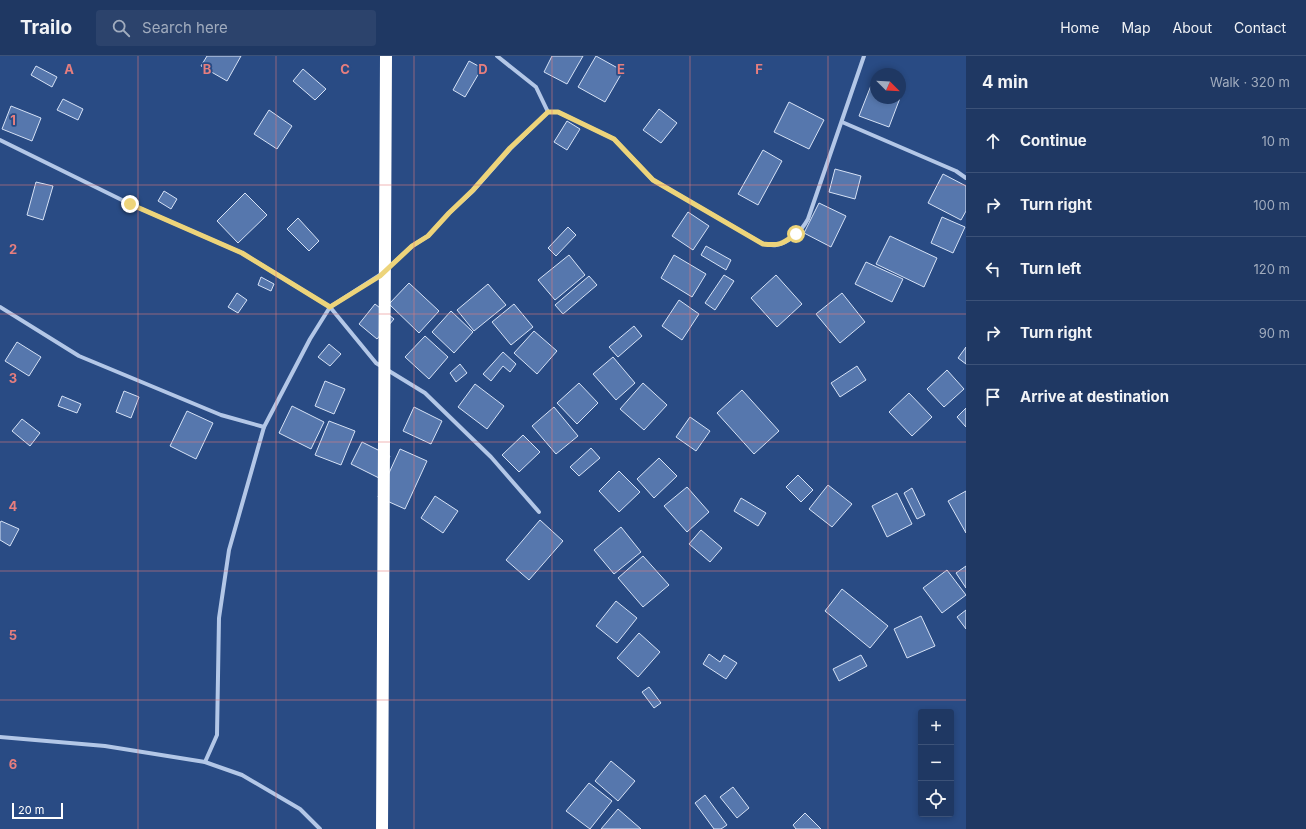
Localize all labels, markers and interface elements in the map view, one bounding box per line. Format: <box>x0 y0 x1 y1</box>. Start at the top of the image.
search box <box>96 10 376 46</box>
text: Trailo <box>20 16 72 39</box>
icon: search <box>110 17 132 39</box>
text: Search here <box>142 18 228 37</box>
text: Home <box>1060 19 1099 36</box>
text: Map <box>1121 19 1151 36</box>
text: About <box>1173 19 1212 36</box>
text: Contact <box>1234 19 1286 36</box>
text: A <box>64 61 74 77</box>
text: B <box>203 61 212 77</box>
text: C <box>340 61 350 77</box>
text: D <box>478 61 488 77</box>
text: E <box>617 61 625 77</box>
text: F <box>755 61 763 77</box>
north arrow <box>870 68 906 104</box>
text: 4 min <box>982 72 1028 92</box>
text: Walk · 320 m <box>1210 74 1290 90</box>
text: 1 <box>10 112 16 128</box>
icon: ahead <box>982 130 1004 152</box>
text: Continue <box>1020 131 1087 150</box>
text: 10 m <box>1261 133 1290 149</box>
icon: right <box>982 194 1004 216</box>
route end <box>121 195 139 213</box>
text: Turn right <box>1020 195 1092 214</box>
text: 100 m <box>1253 197 1290 213</box>
route start <box>787 225 805 243</box>
text: 2 <box>9 241 17 257</box>
icon: left <box>982 258 1004 280</box>
text: Turn left <box>1020 259 1081 278</box>
text: 120 m <box>1254 261 1290 277</box>
icon: right <box>982 322 1004 344</box>
text: Turn right <box>1020 323 1092 342</box>
text: 90 m <box>1259 325 1290 341</box>
text: 3 <box>9 370 17 386</box>
icon: arrive <box>982 386 1004 408</box>
text: Arrive at destination <box>1020 387 1169 406</box>
text: 4 <box>9 498 18 514</box>
text: 5 <box>9 627 17 643</box>
map controls <box>918 709 954 817</box>
button: + <box>918 709 954 745</box>
button: − <box>918 745 954 781</box>
text: 6 <box>9 756 17 772</box>
button: locate <box>918 781 954 817</box>
scale bar <box>12 801 63 820</box>
text: 20 m <box>18 803 44 817</box>

